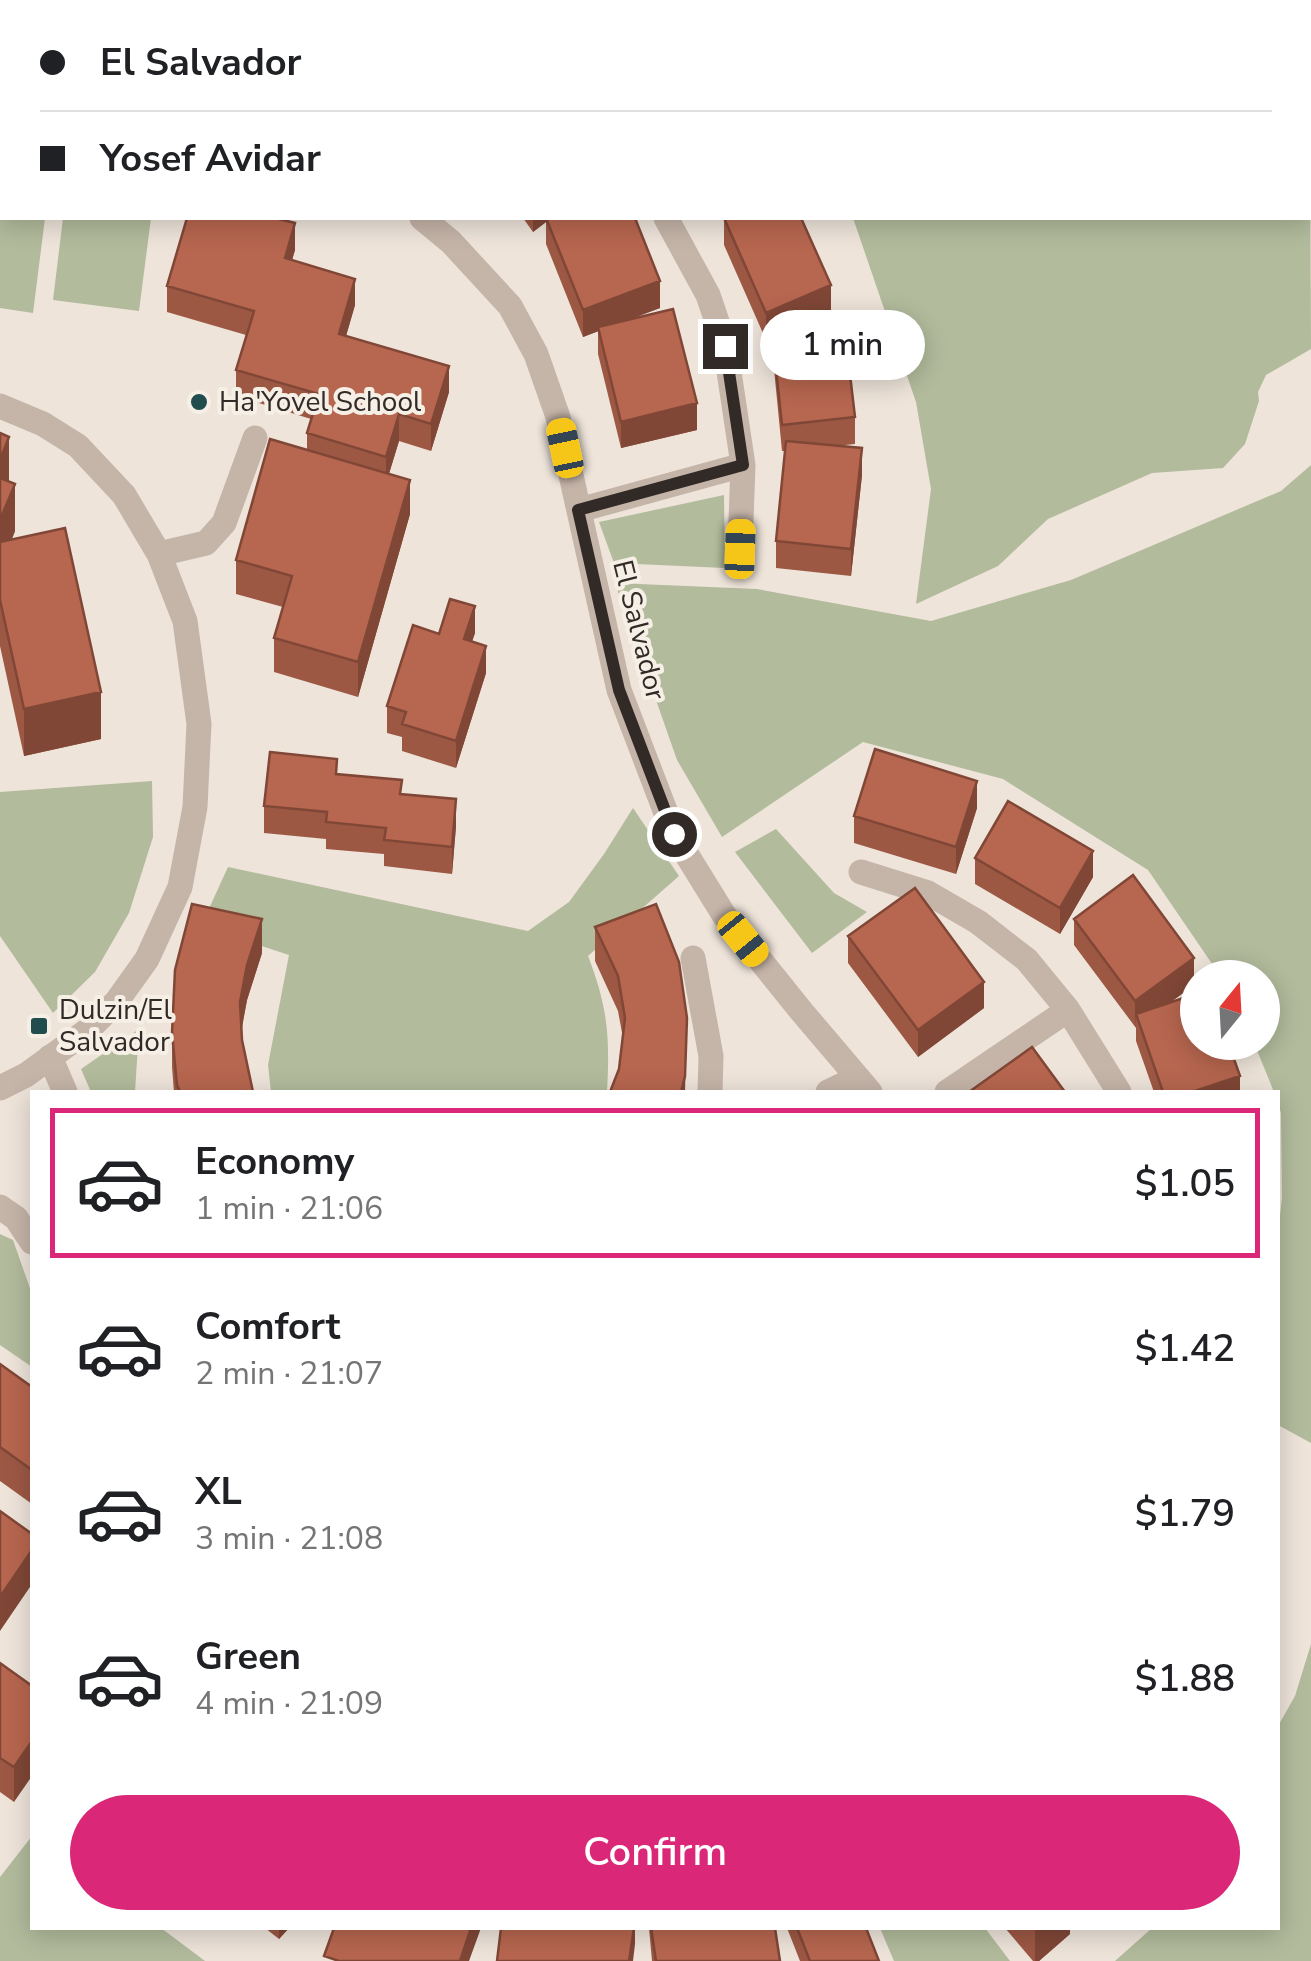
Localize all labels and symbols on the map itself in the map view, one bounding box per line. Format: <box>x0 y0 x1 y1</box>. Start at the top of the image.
callout: 1 min <box>760 311 925 381</box>
route end <box>703 324 748 369</box>
place label: Ha'Yovel School <box>219 383 422 421</box>
marker: Ha'Yovel School <box>188 391 210 413</box>
car <box>544 416 586 480</box>
car <box>724 518 756 580</box>
street label: El Salvador <box>603 556 675 704</box>
route start <box>652 812 697 857</box>
car <box>712 906 774 972</box>
north arrow <box>1180 960 1280 1060</box>
place label: Dulzin/El Salvador <box>59 991 172 1061</box>
marker: Dulzin/El Salvador <box>28 1015 50 1037</box>

